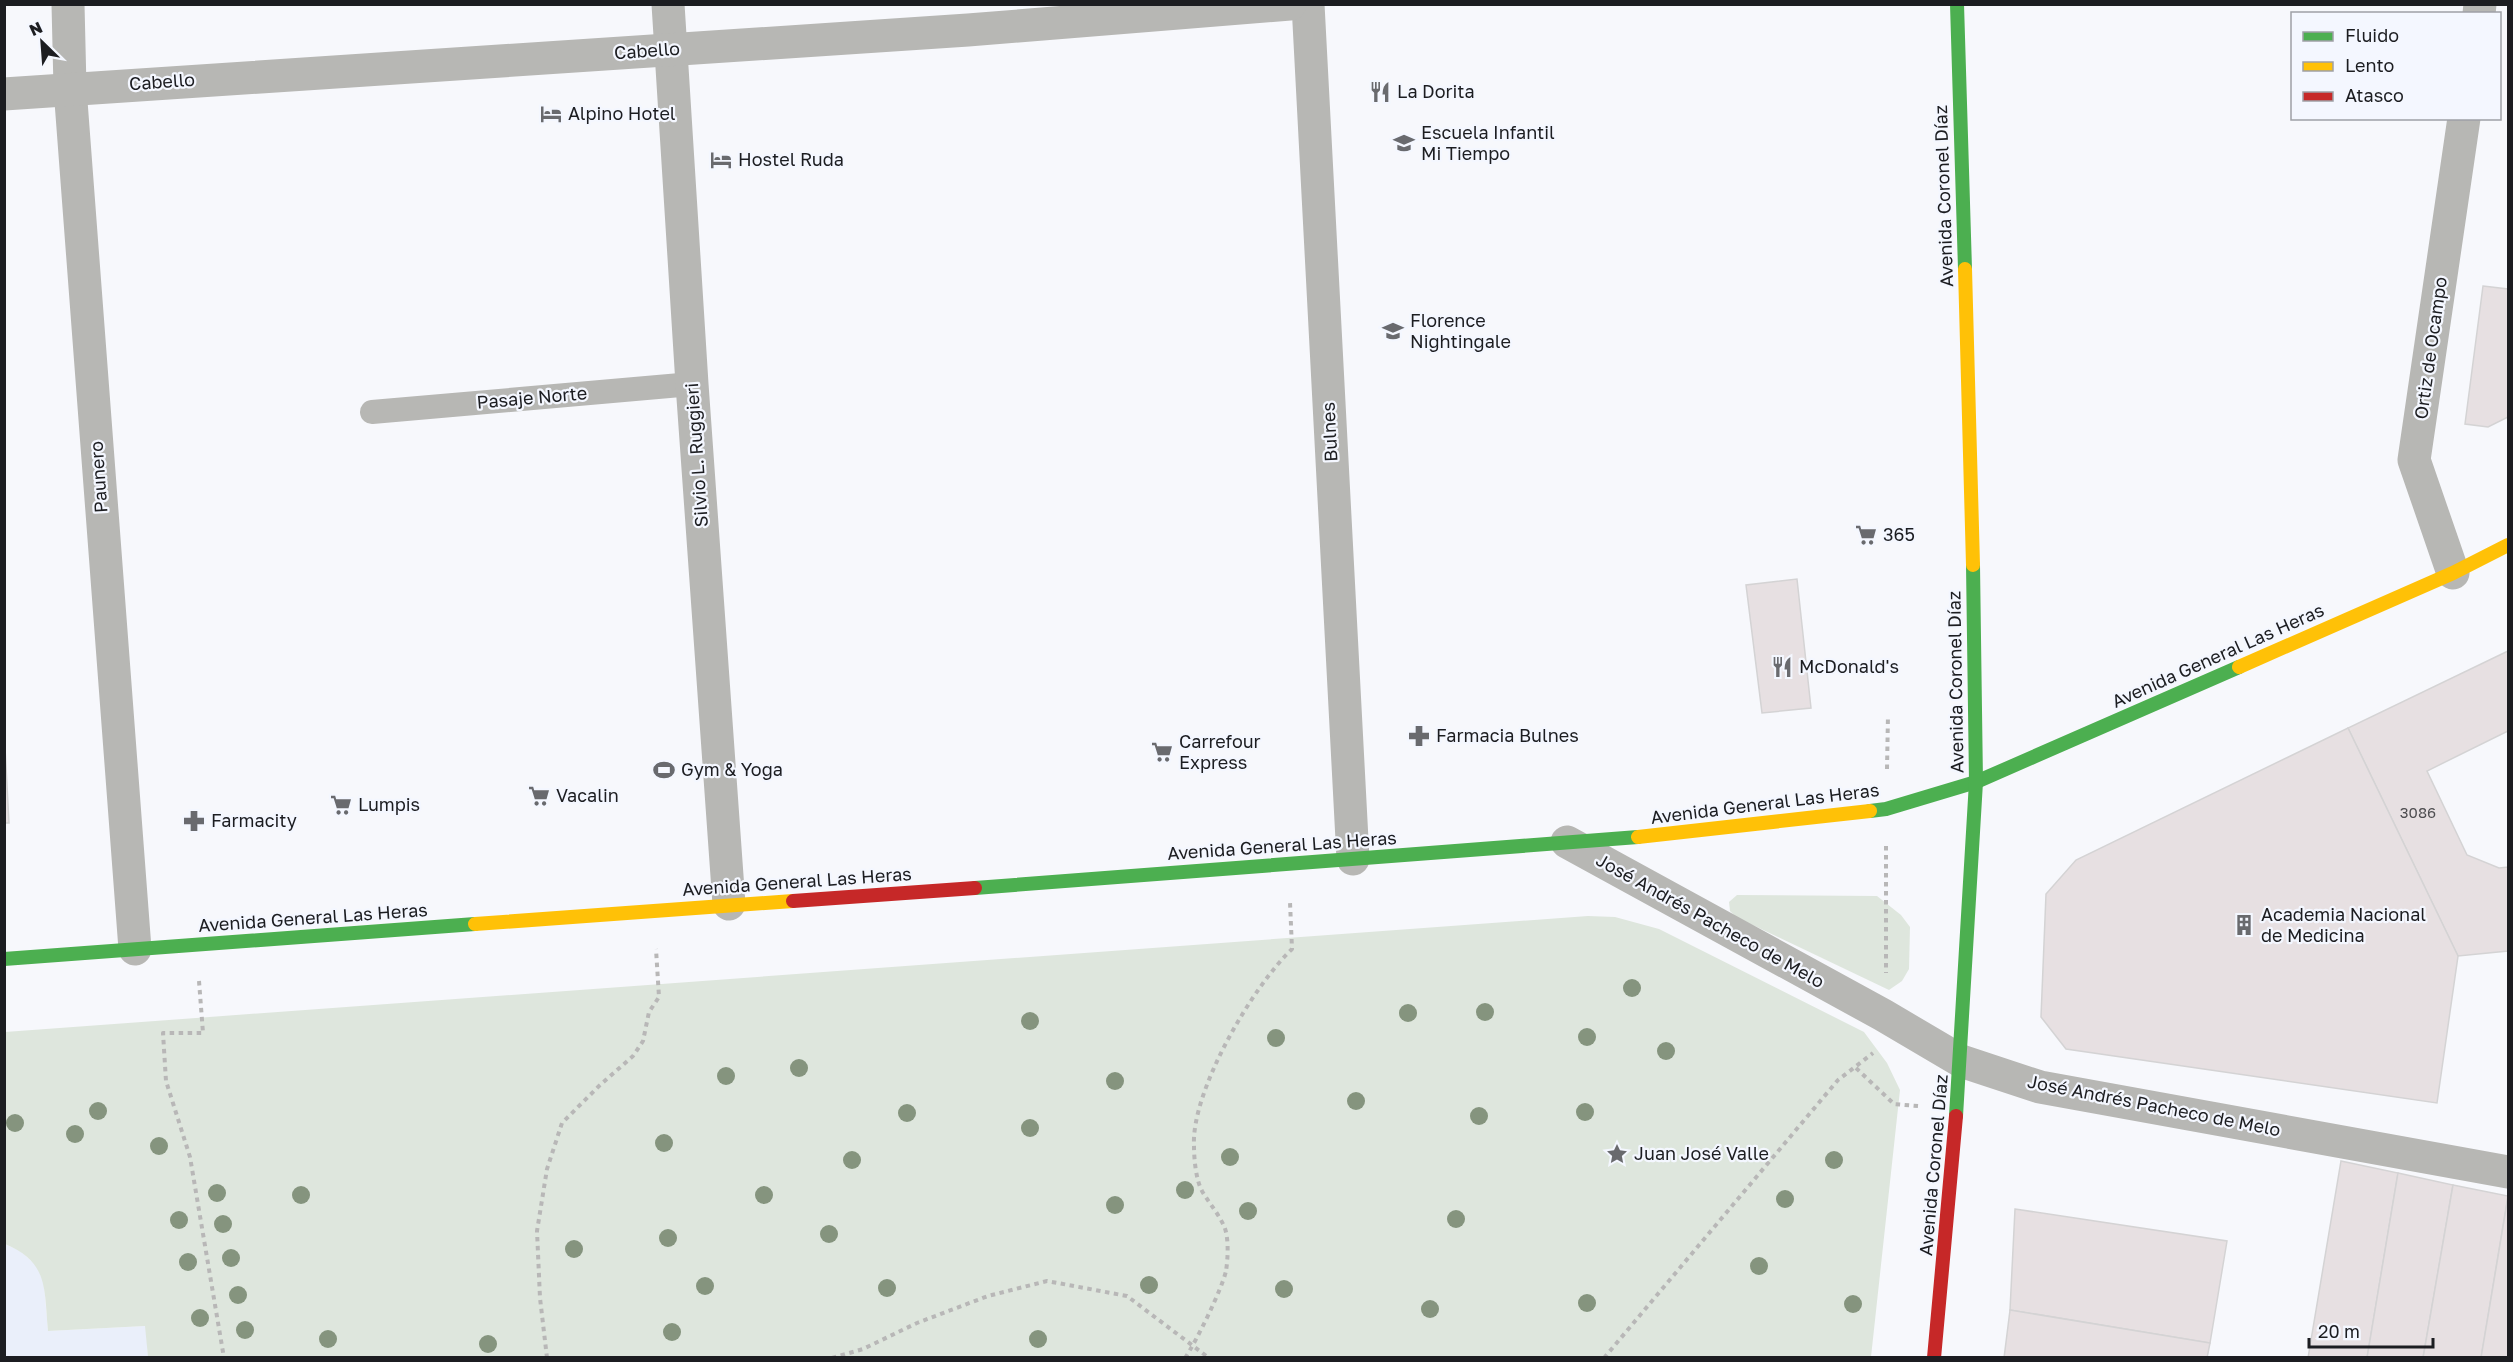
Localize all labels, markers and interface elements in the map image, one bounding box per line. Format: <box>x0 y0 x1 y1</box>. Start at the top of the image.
north arrow <box>12 12 72 72</box>
legend <box>2291 12 2501 120</box>
text: N <box>26 17 45 40</box>
text: Fluido <box>2345 24 2399 46</box>
street label: Cabello <box>613 37 681 63</box>
text: Lento <box>2345 54 2394 76</box>
street label: Cabello <box>128 68 196 94</box>
restaurant icon: La Dorita <box>1368 80 1392 104</box>
place label: La Dorita <box>1397 80 1475 102</box>
text: Atasco <box>2345 84 2404 106</box>
hotel icon: Alpino Hotel <box>539 102 563 126</box>
place label: Alpino Hotel <box>568 102 676 124</box>
street label: Avenida Coronel Díaz <box>1929 105 1957 287</box>
place label: Escuela Infantil Mi Tiempo <box>1421 121 1555 164</box>
school or university icon: Escuela Infantil Mi Tiempo <box>1392 131 1416 155</box>
hotel icon: Hostel Ruda <box>709 148 733 172</box>
place label: Hostel Ruda <box>738 148 844 170</box>
street label: Ortiz de Ocampo <box>2409 275 2451 420</box>
place label: Florence Nightingale <box>1410 309 1511 352</box>
school or university icon: Florence Nightingale <box>1381 319 1405 343</box>
street label: Pasaje Norte <box>476 381 588 413</box>
street label: Silvio L. Ruggieri <box>680 382 712 528</box>
street label: Bulnes <box>1316 402 1342 462</box>
street label: Paunero <box>85 440 111 514</box>
supermarket icon: 365 <box>1854 523 1878 547</box>
place label: 365 <box>1883 523 1915 545</box>
street label: Avenida Coronel Díaz <box>1942 591 1968 773</box>
street label: Avenida General Las Heras <box>2108 598 2327 712</box>
restaurant icon: McDonald's <box>1770 655 1794 679</box>
place label: McDonald's <box>1799 655 1899 677</box>
pharmacy icon: Farmacia Bulnes <box>1407 724 1431 748</box>
place label: Farmacia Bulnes <box>1436 724 1579 746</box>
place label: Carrefour Express <box>1179 730 1261 773</box>
supermarket icon: Carrefour Express <box>1150 740 1174 764</box>
sports icon: Gym & Yoga <box>652 758 676 782</box>
place label: Gym & Yoga <box>681 758 783 780</box>
street label: Avenida General Las Heras <box>1649 778 1880 828</box>
supermarket icon: Vacalin <box>527 784 551 808</box>
place label: Vacalin <box>556 784 619 806</box>
supermarket icon: Lumpis <box>329 793 353 817</box>
place label: Lumpis <box>358 793 420 815</box>
house number: 3086 <box>2400 803 2436 821</box>
pharmacy icon: Farmacity <box>182 809 206 833</box>
place label: Farmacity <box>211 809 297 831</box>
street label: Avenida General Las Heras <box>1166 826 1397 864</box>
street label: José Andrés Pacheco de Melo <box>1593 848 1828 992</box>
street label: Avenida General Las Heras <box>681 862 912 900</box>
street label: Avenida General Las Heras <box>197 898 428 936</box>
place label: Academia Nacional de Medicina <box>2261 903 2426 946</box>
building icon: Academia Nacional de Medicina <box>2232 913 2256 937</box>
street label: José Andrés Pacheco de Melo <box>2026 1070 2283 1140</box>
street label: Avenida Coronel Díaz <box>1914 1073 1952 1257</box>
place icon: Juan José Valle <box>1605 1142 1629 1166</box>
place label: Juan José Valle <box>1634 1142 1769 1164</box>
scale bar <box>2309 1311 2434 1349</box>
text: 20 m <box>2318 1320 2360 1342</box>

